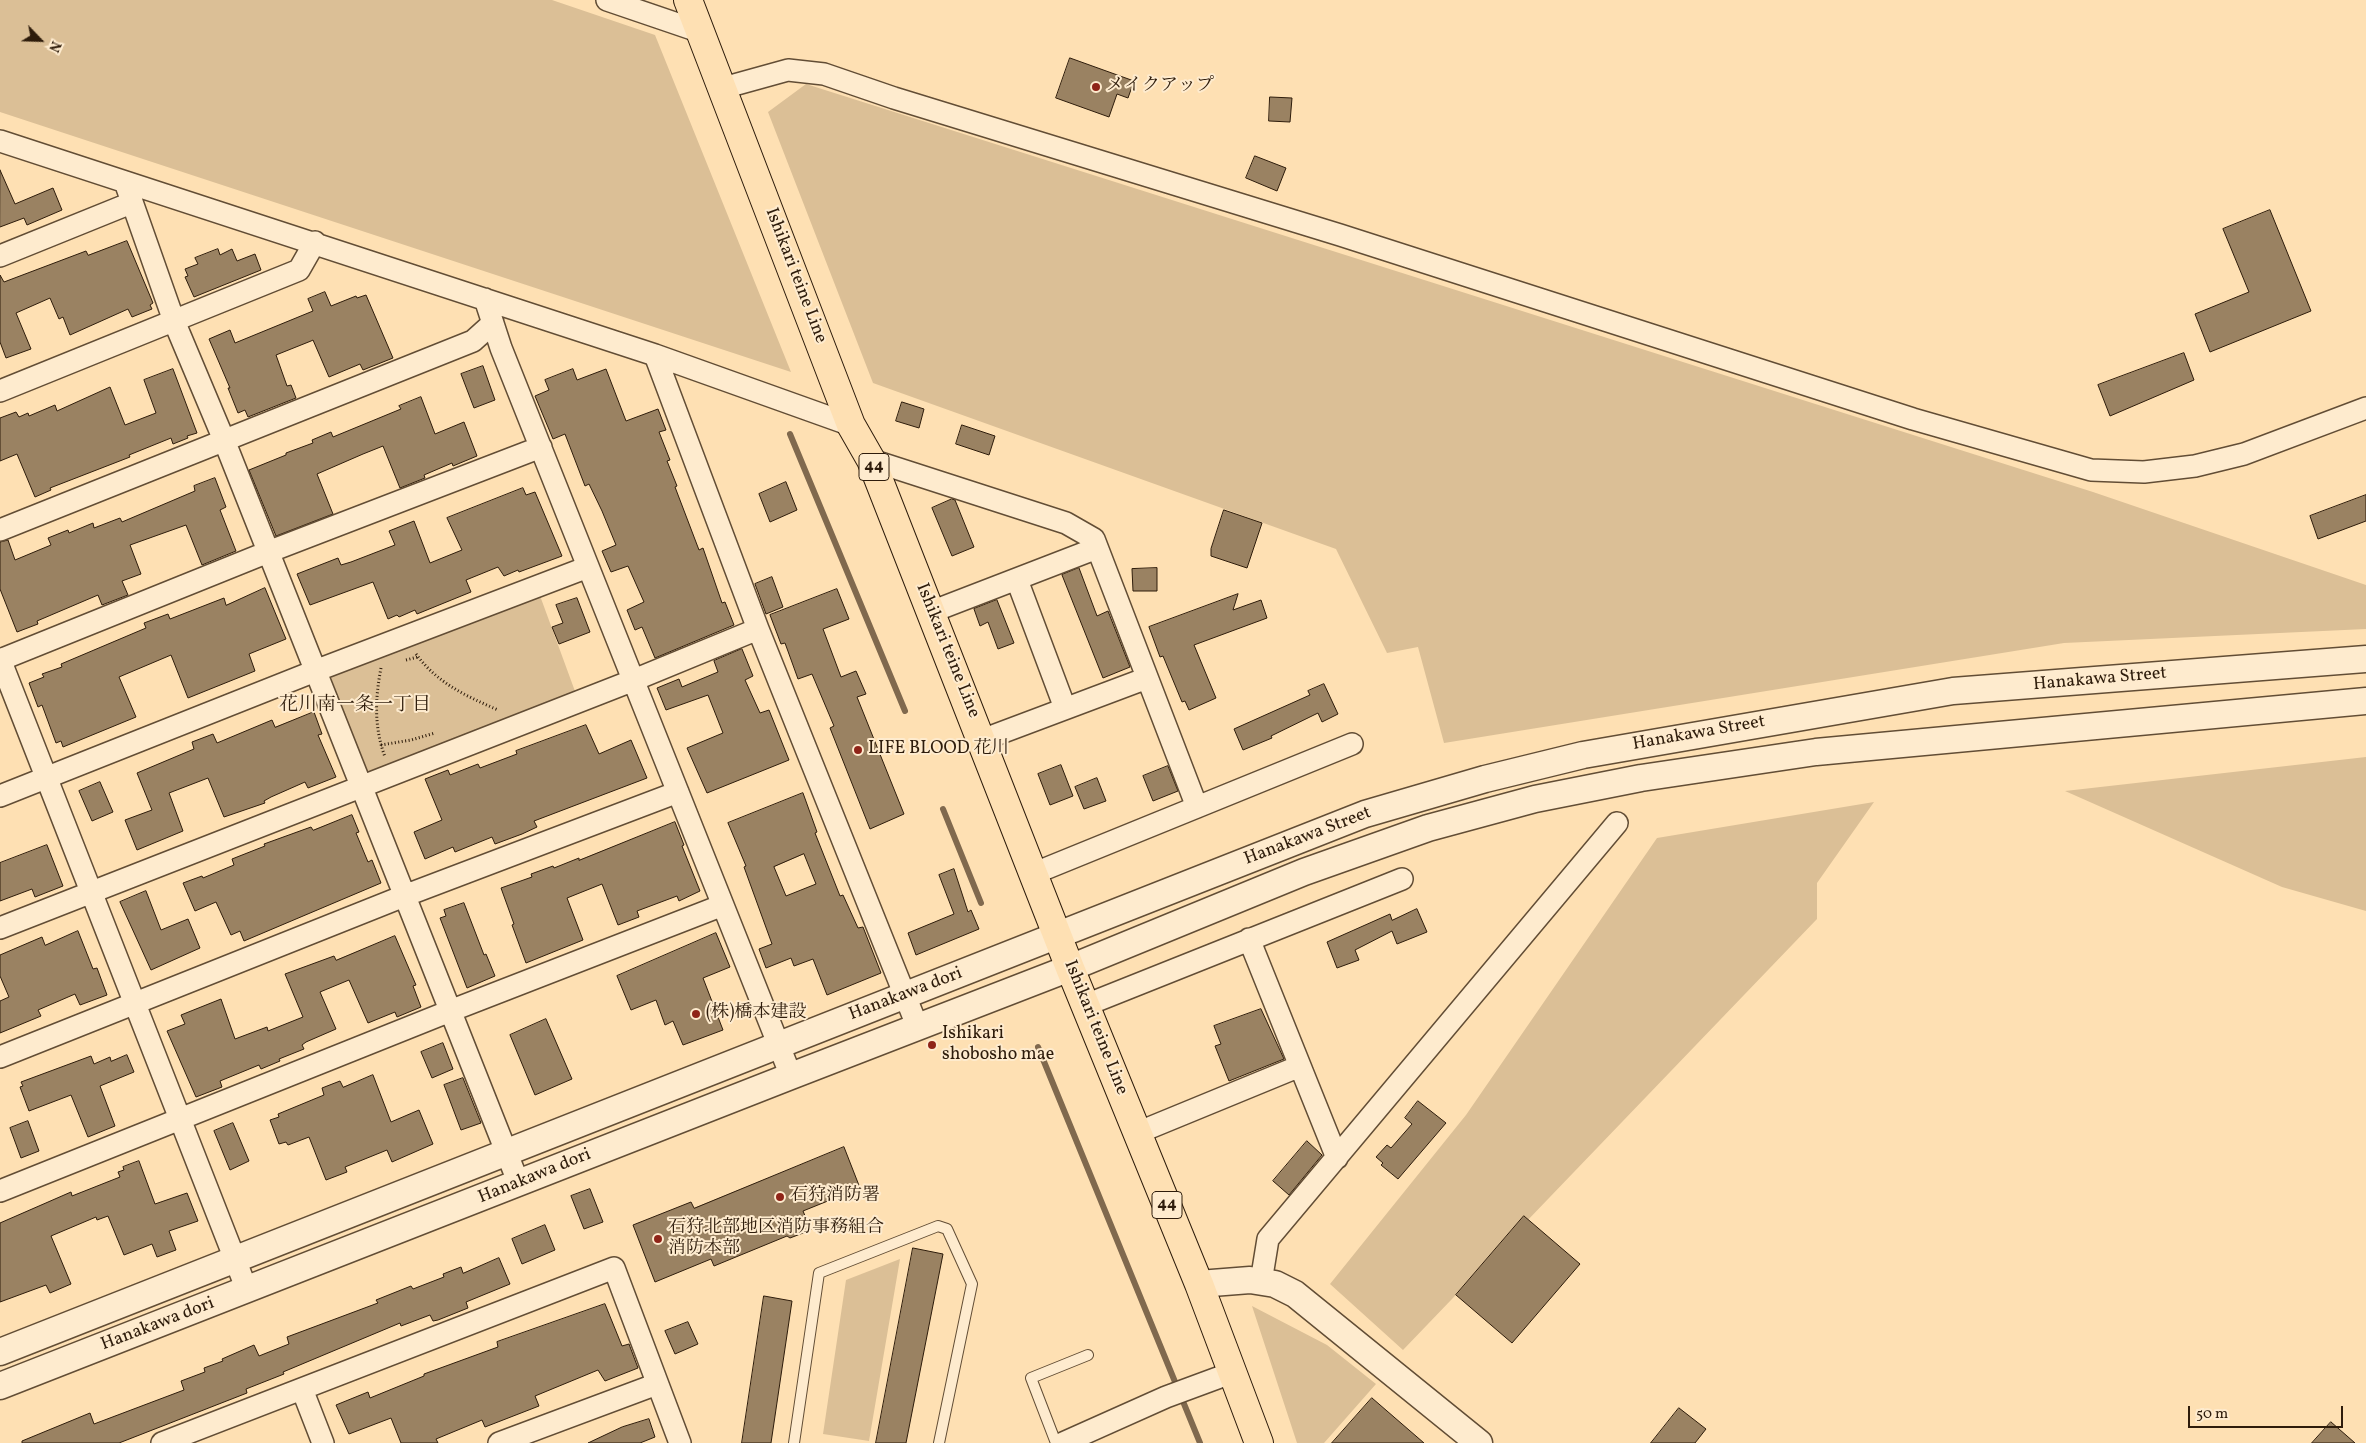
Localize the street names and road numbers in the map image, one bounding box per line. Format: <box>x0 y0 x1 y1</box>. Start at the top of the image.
street label: Ishikari teine Line <box>759 205 831 347</box>
road number: 44 <box>859 454 889 481</box>
street label: Ishikari teine Line <box>910 581 984 721</box>
street label: Hanakawa Street <box>2032 663 2168 697</box>
street label: Hanakawa Street <box>1631 712 1767 756</box>
street label: Hanakawa Street <box>1242 803 1374 871</box>
street label: Ishikari teine Line <box>1058 958 1132 1098</box>
street label: Hanakawa dori <box>846 963 966 1027</box>
street label: Hanakawa dori <box>475 1145 595 1209</box>
road number: 44 <box>1152 1192 1182 1218</box>
street label: Hanakawa dori <box>98 1293 218 1357</box>

